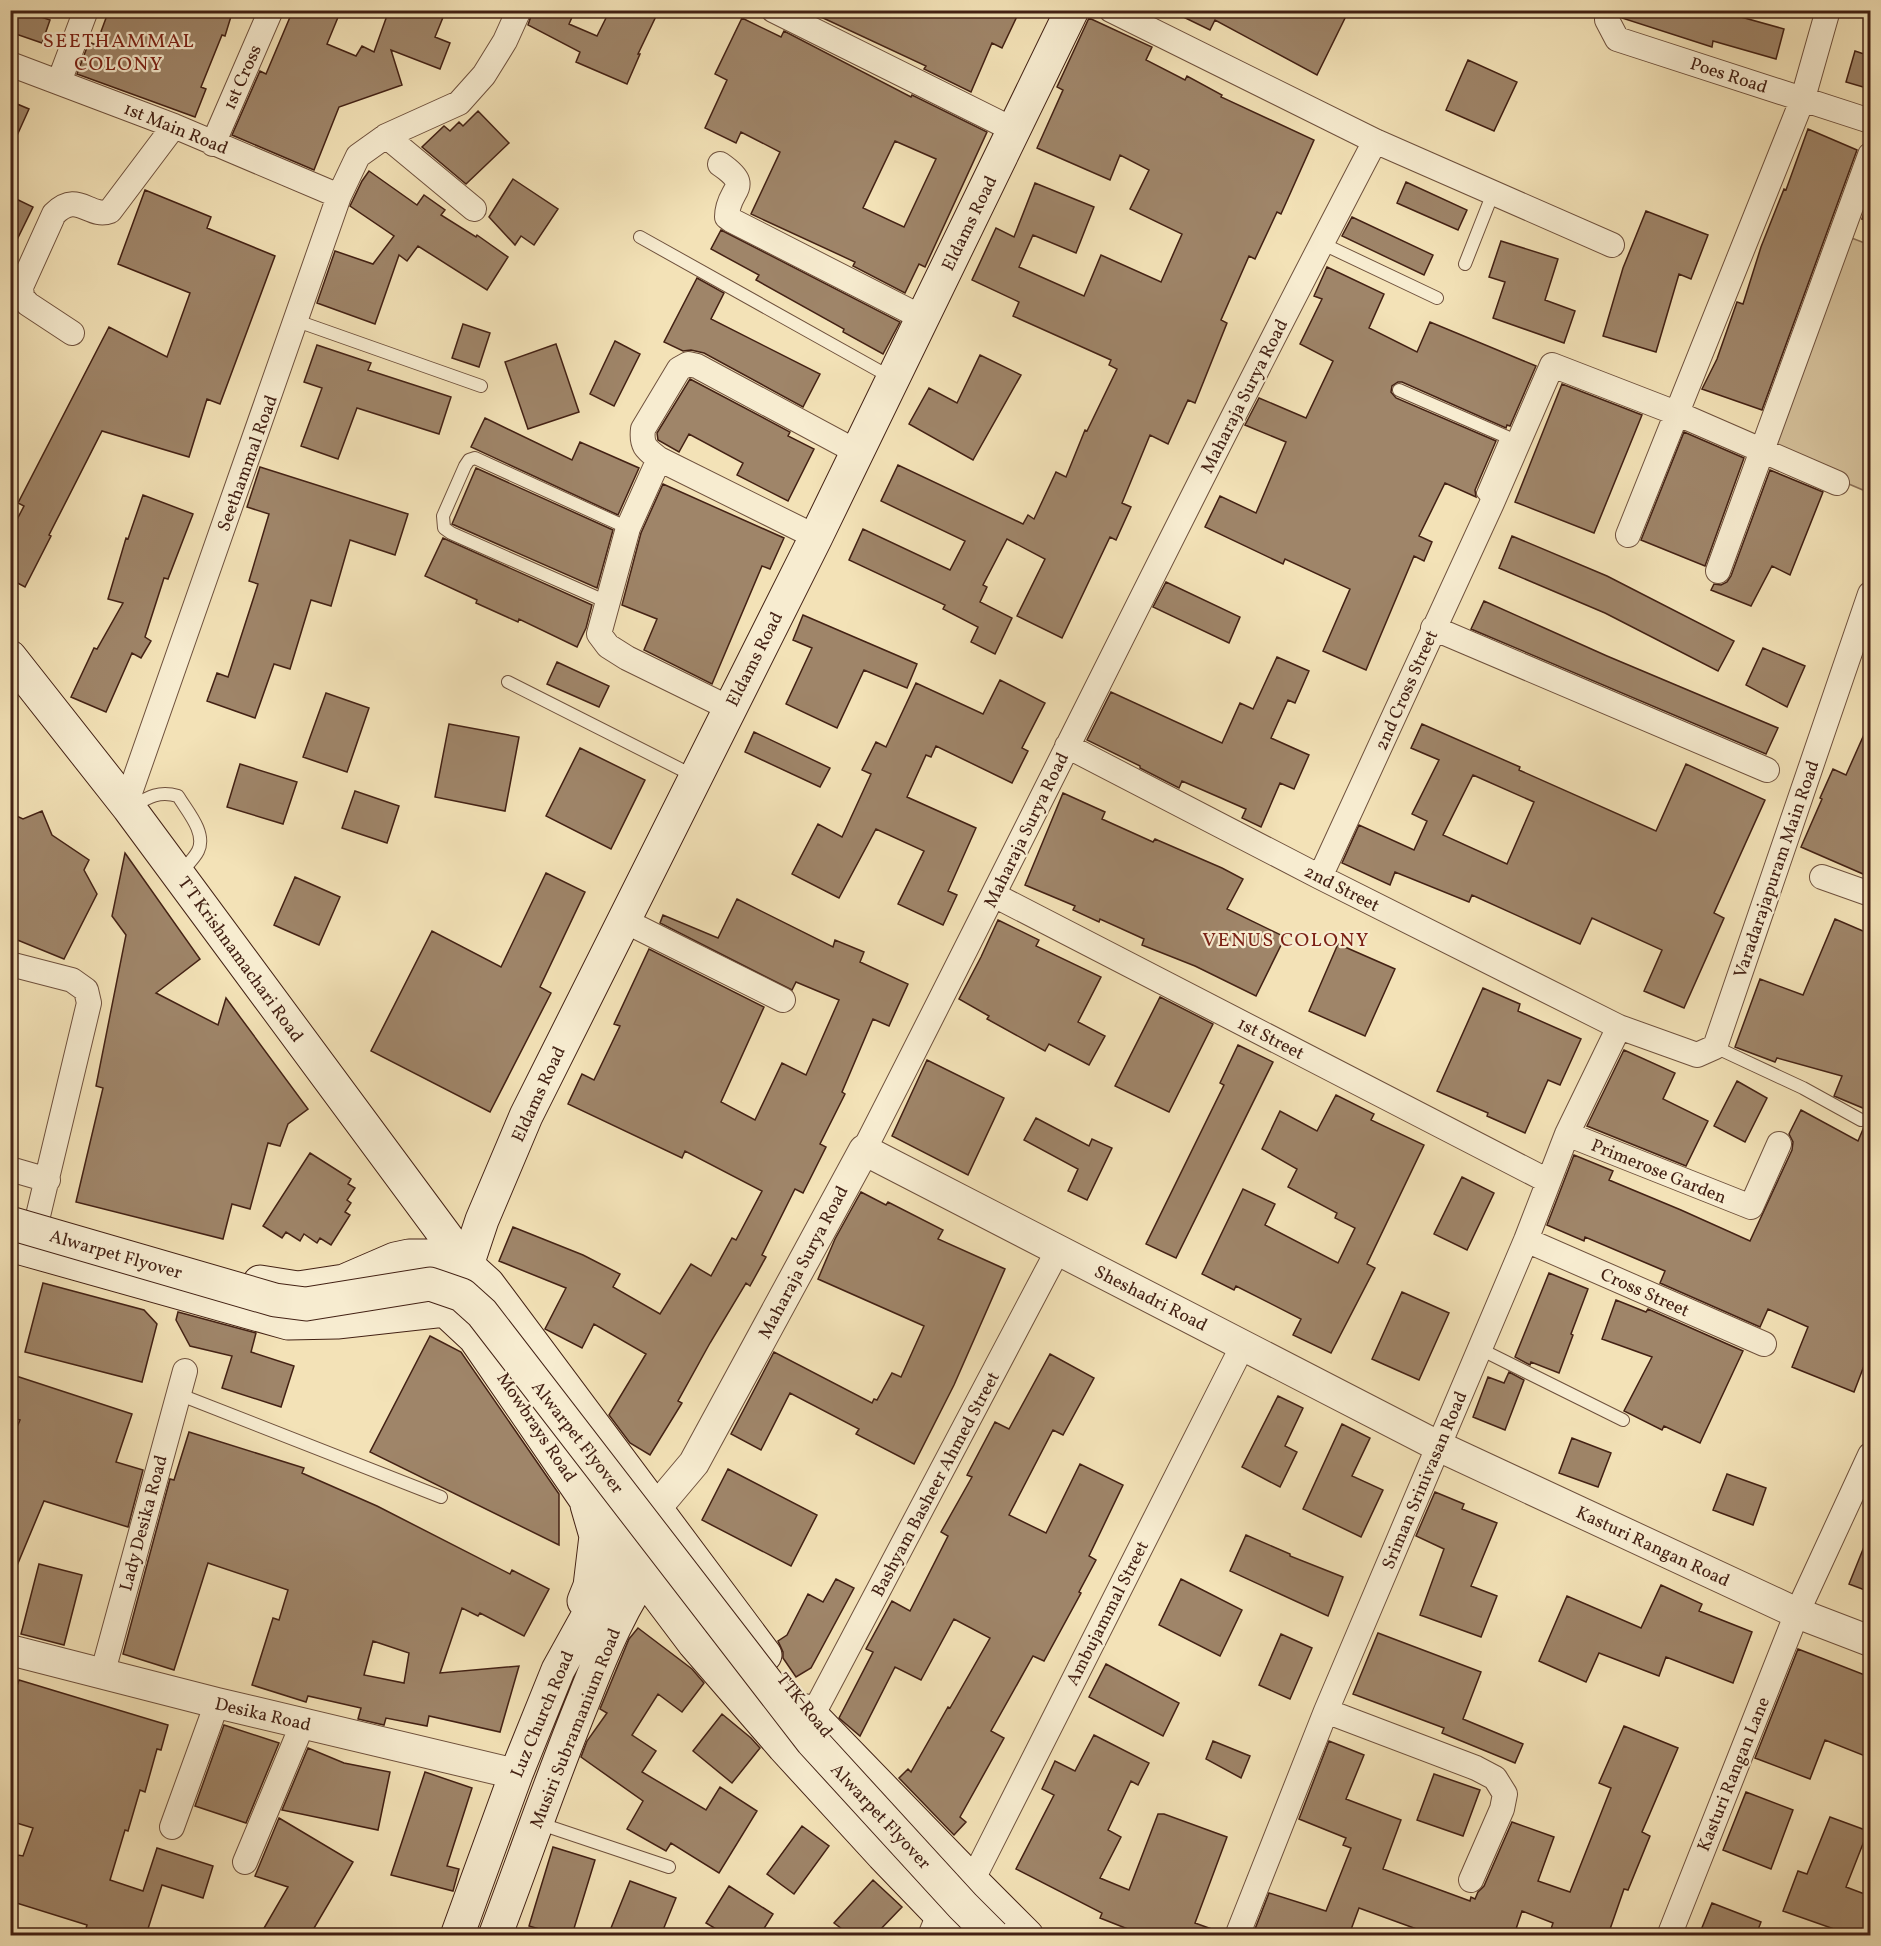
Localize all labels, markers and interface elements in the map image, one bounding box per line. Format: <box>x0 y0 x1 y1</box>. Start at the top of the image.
district label: SEETHAMMAL COLONY <box>43 28 195 79</box>
street label: 1st Cross <box>218 41 269 114</box>
street label: Poes Road <box>1687 52 1771 101</box>
street label: 1st Main Road <box>119 97 231 162</box>
street label: Eldams Road <box>936 172 1004 276</box>
street label: Maharaja Surya Road <box>1196 315 1295 478</box>
street label: Seethammal Road <box>212 392 285 535</box>
street label: Eldams Road <box>721 608 790 711</box>
street label: 2nd Cross Street <box>1370 626 1445 755</box>
street label: Maharaja Surya Road <box>979 749 1076 913</box>
street label: Varadarajapuram Main Road <box>1728 757 1826 982</box>
street label: 2nd Street <box>1299 860 1383 919</box>
street label: T T Krishnamachari Road <box>171 872 308 1048</box>
district label: VENUS COLONY <box>1202 927 1370 955</box>
street label: 1st Street <box>1233 1012 1308 1067</box>
street label: Eldams Road <box>506 1043 572 1147</box>
street label: Primerose Garden <box>1587 1134 1730 1211</box>
street label: Maharaja Surya Road <box>753 1182 855 1344</box>
street label: Alwarpet Flyover <box>46 1225 185 1286</box>
street label: Sheshadri Road <box>1089 1260 1211 1339</box>
street label: Cross Street <box>1596 1263 1693 1324</box>
street label: Mowbrays Road <box>490 1368 582 1488</box>
street label: Bashyam Basheer Ahmed Street <box>866 1368 1006 1602</box>
street label: Alwarpet Flyover <box>525 1376 629 1500</box>
street label: Sriman Srinivasan Road <box>1376 1388 1474 1574</box>
street label: Lady Desika Road <box>114 1453 175 1594</box>
street label: Kasturi Rangan Road <box>1571 1501 1733 1594</box>
street label: Ambujammal Street <box>1061 1537 1156 1690</box>
street label: Musiri Subramanium Road <box>525 1625 628 1832</box>
street label: Luz Church Road <box>505 1647 581 1782</box>
street label: TTK Road <box>770 1668 838 1744</box>
street label: Desika Road <box>212 1692 313 1739</box>
street label: Kasturi Rangan Lane <box>1692 1693 1777 1856</box>
street label: Alwarpet Flyover <box>824 1758 936 1876</box>

